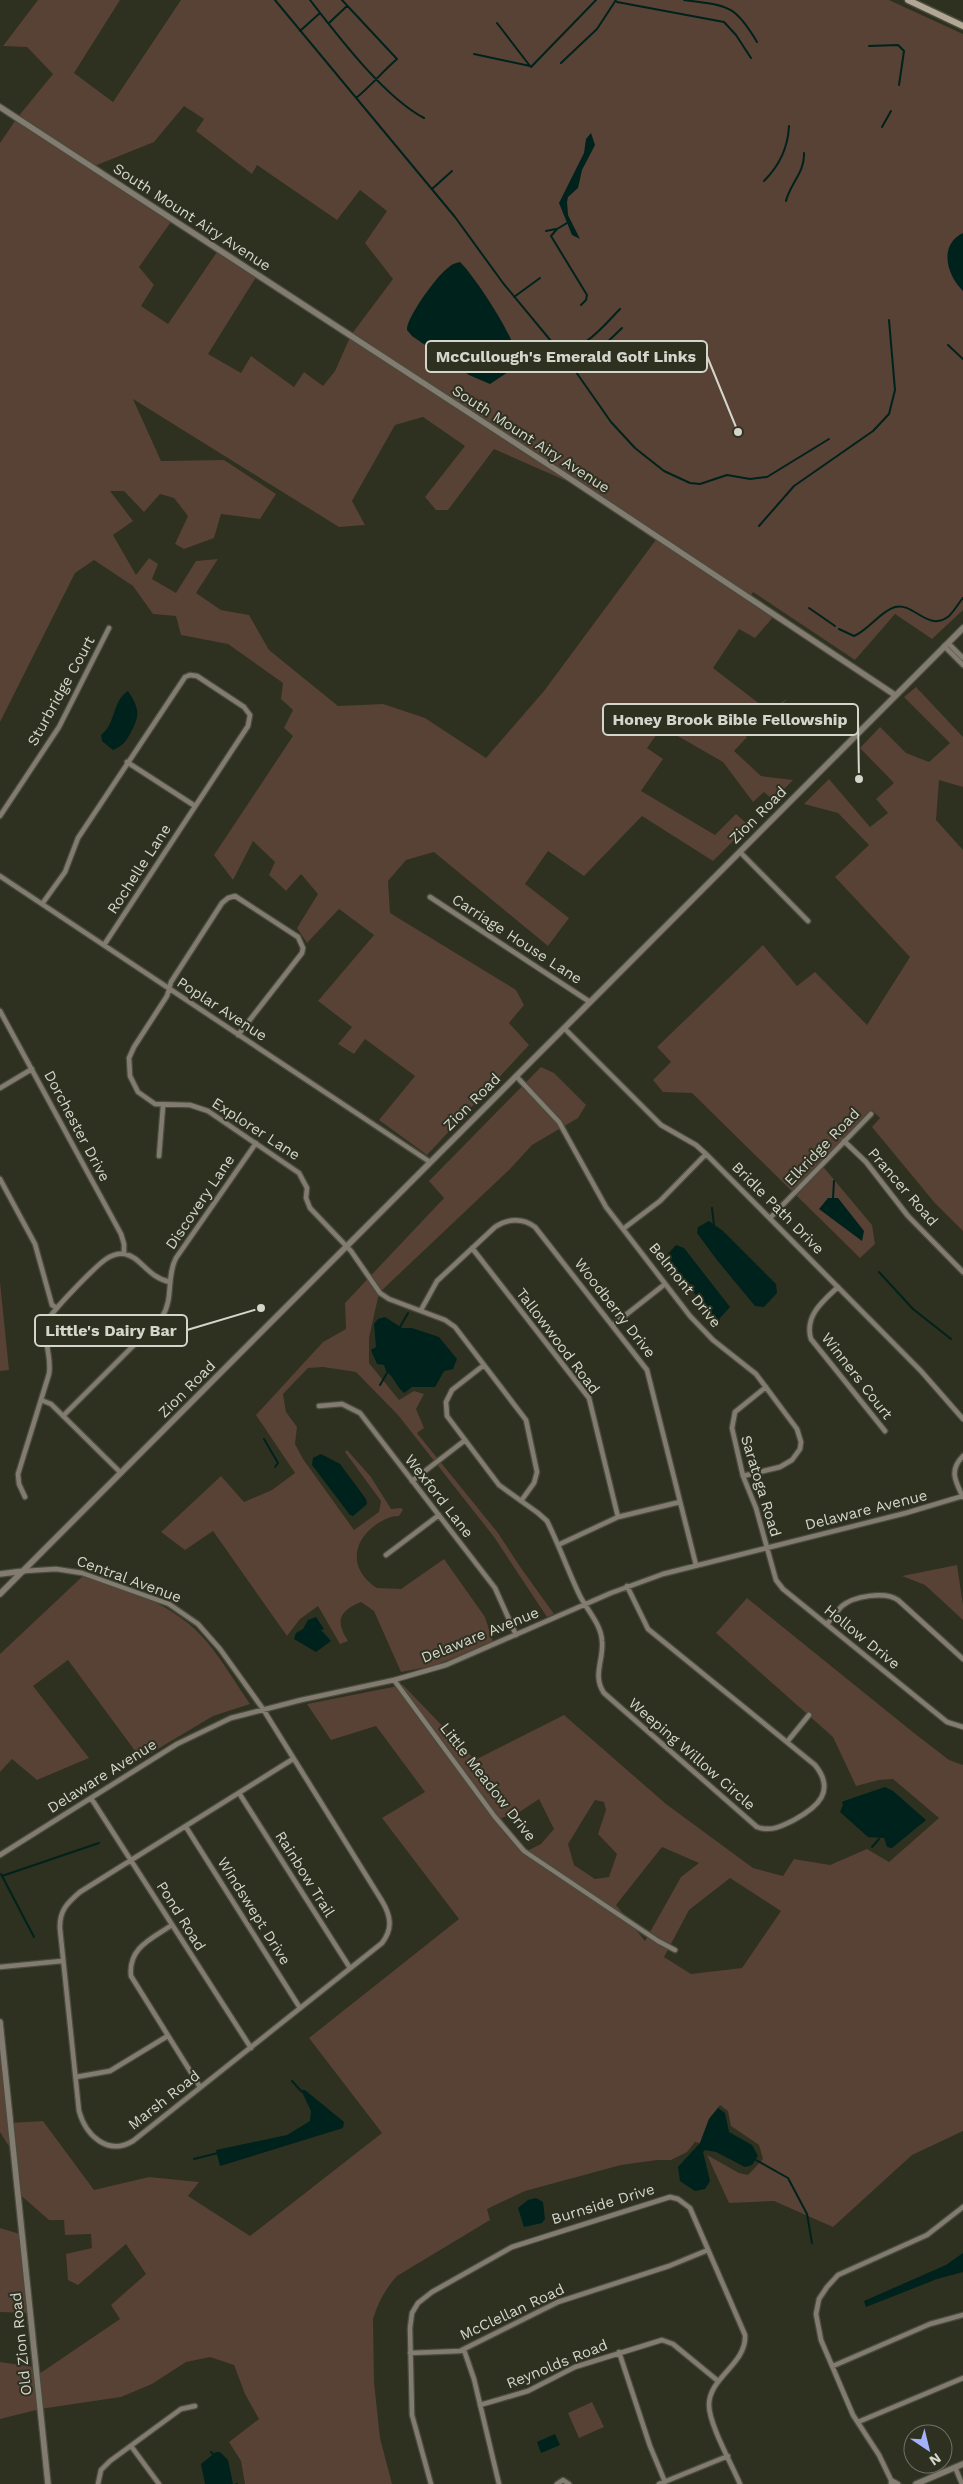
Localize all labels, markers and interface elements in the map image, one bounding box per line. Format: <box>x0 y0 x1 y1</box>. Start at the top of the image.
street label: South Mount Airy Avenue <box>110 159 274 275</box>
callout: McCullough's Emerald Golf Links <box>426 341 707 372</box>
text: McCullough's Emerald Golf Links <box>436 347 697 366</box>
street label: South Mount Airy Avenue <box>449 381 613 497</box>
street label: Sturbridge Court <box>23 632 99 749</box>
callout: Honey Brook Bible Fellowship <box>603 704 858 735</box>
text: Honey Brook Bible Fellowship <box>613 710 848 729</box>
street label: Zion Road <box>726 783 790 847</box>
street label: Rochelle Lane <box>103 821 175 917</box>
street label: Carriage House Lane <box>449 890 585 988</box>
street label: Poplar Avenue <box>174 973 270 1045</box>
street label: Dorchester Drive <box>40 1067 114 1185</box>
street label: Zion Road <box>440 1070 504 1134</box>
street label: Explorer Lane <box>209 1094 303 1164</box>
street label: Elkridge Road <box>781 1105 863 1189</box>
street label: Prancer Road <box>864 1144 942 1230</box>
street label: Discovery Lane <box>162 1151 238 1253</box>
street label: Bridle Path Drive <box>728 1158 828 1258</box>
street label: Belmont Drive <box>645 1239 725 1331</box>
street label: Woodberry Drive <box>571 1255 659 1361</box>
street label: Tallowwood Road <box>512 1284 604 1398</box>
callout: Little's Dairy Bar <box>35 1315 187 1346</box>
text: Little's Dairy Bar <box>45 1321 177 1340</box>
street label: Winners Court <box>818 1329 897 1423</box>
street label: Zion Road <box>155 1357 219 1421</box>
street label: Saratoga Road <box>737 1433 785 1539</box>
street label: Wexford Lane <box>401 1451 477 1541</box>
street label: Delaware Avenue <box>803 1486 929 1534</box>
street label: Central Avenue <box>74 1552 184 1606</box>
street label: Hollow Drive <box>820 1601 904 1673</box>
street label: Delaware Avenue <box>419 1603 541 1667</box>
street label: Weeping Willow Circle <box>625 1694 759 1814</box>
street label: Little Meadow Drive <box>436 1719 540 1845</box>
street label: Delaware Avenue <box>44 1735 160 1817</box>
street label: Rainbow Trail <box>271 1828 339 1921</box>
street label: Windswept Drive <box>214 1854 294 1968</box>
street label: Pond Road <box>153 1878 209 1954</box>
street label: Marsh Road <box>125 2066 203 2134</box>
street label: Burnside Drive <box>549 2180 657 2228</box>
street label: McClellan Road <box>457 2280 567 2344</box>
street label: Old Zion Road <box>7 2291 35 2397</box>
street label: Reynolds Road <box>504 2335 610 2393</box>
north arrow <box>903 2424 953 2474</box>
text: N <box>927 2450 944 2469</box>

